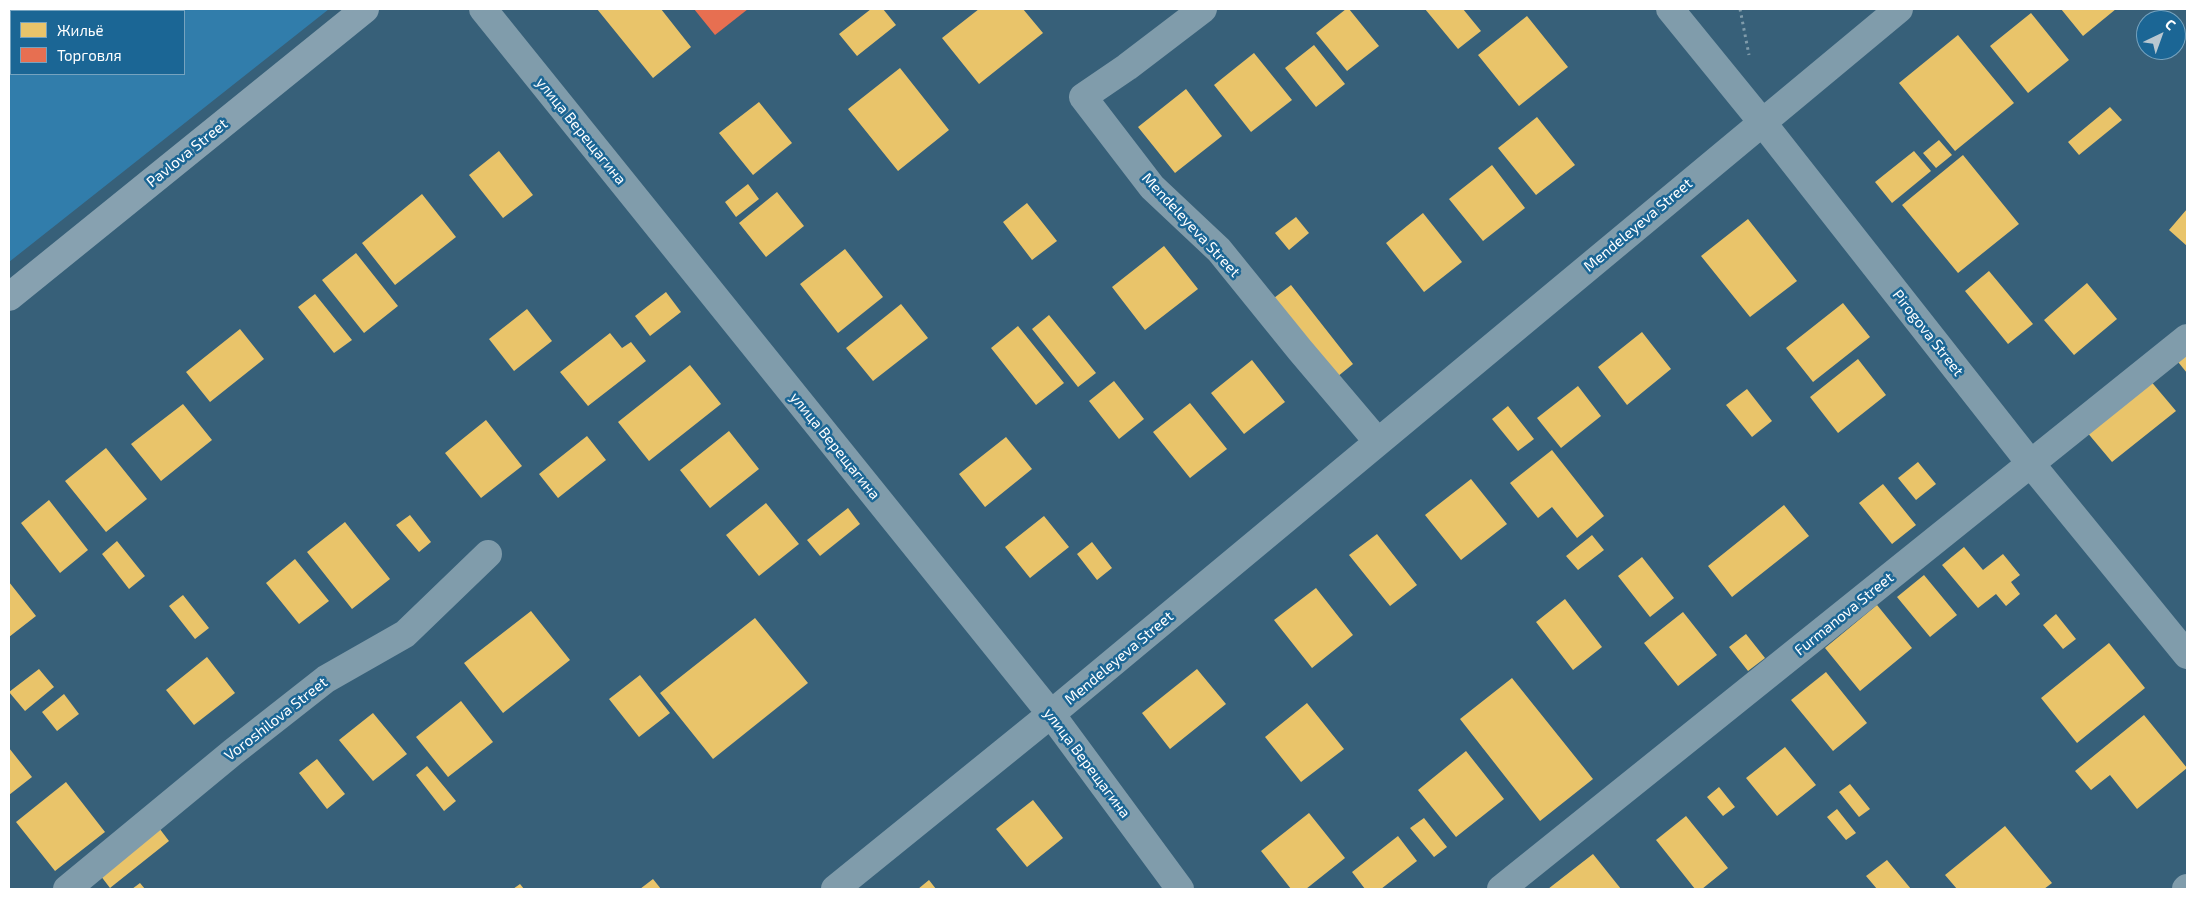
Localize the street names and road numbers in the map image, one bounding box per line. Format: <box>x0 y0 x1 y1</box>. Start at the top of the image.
street label: улица Верещагина <box>532 74 630 188</box>
street label: Pavlova Street <box>143 115 231 191</box>
street label: Mendeleyeva Street <box>1138 169 1244 281</box>
street label: Mendeleyeva Street <box>1580 174 1696 276</box>
street label: Pirogova Street <box>1889 286 1967 380</box>
street label: улица Верещагина <box>786 389 884 503</box>
street label: Furmanova Street <box>1791 569 1897 659</box>
street label: Mendeleyeva Street <box>1061 607 1177 709</box>
street label: Voroshilova Street <box>221 673 331 765</box>
street label: улица Верещагина <box>1040 704 1134 822</box>

